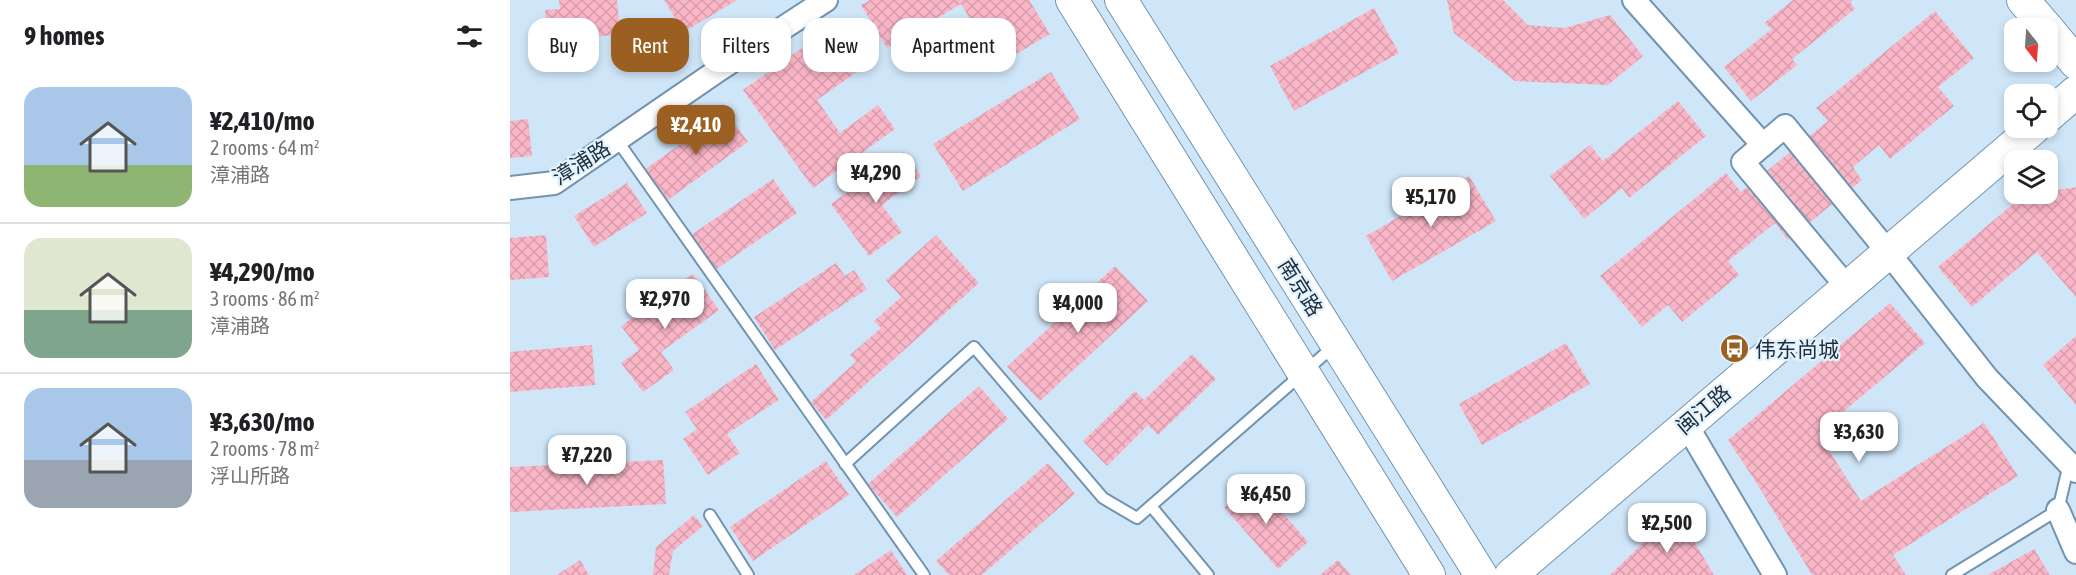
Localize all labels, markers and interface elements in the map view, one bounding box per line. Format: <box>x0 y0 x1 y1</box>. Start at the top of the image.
chip: Buy <box>528 18 599 72</box>
chip: Rent <box>611 18 689 72</box>
chip: Filters <box>701 18 791 72</box>
chip: New <box>803 18 879 72</box>
chip: Apartment <box>891 18 1016 72</box>
north arrow <box>2004 18 2058 72</box>
map controls <box>2004 18 2058 204</box>
icon: filters <box>453 20 486 53</box>
text: 9 homes <box>24 21 104 51</box>
button: locate <box>2004 84 2058 138</box>
pin: ¥2,410 <box>647 105 745 156</box>
text: ¥2,410/mo <box>210 106 315 136</box>
icon: home <box>72 111 144 183</box>
text: ¥2,410 <box>671 113 721 136</box>
street label: 漳浦路 <box>548 135 614 189</box>
text: 2 rooms · 64 m² <box>210 136 320 159</box>
button: layers <box>2004 150 2058 204</box>
pin: ¥4,290 <box>827 153 925 204</box>
text: ¥4,290 <box>851 161 901 184</box>
text: 漳浦路 <box>210 163 270 186</box>
pin: ¥5,170 <box>1382 177 1480 228</box>
text: ¥5,170 <box>1406 185 1456 208</box>
street label: 南京路 <box>1274 254 1328 320</box>
text: ¥4,290/mo <box>210 257 315 287</box>
icon: home <box>72 262 144 334</box>
pin: ¥2,970 <box>616 279 714 330</box>
pin: ¥4,000 <box>1029 283 1127 334</box>
text: 3 rooms · 86 m² <box>210 287 320 310</box>
text: ¥2,970 <box>640 287 690 310</box>
text: ¥4,000 <box>1053 291 1103 314</box>
text: 漳浦路 <box>210 314 270 337</box>
bus stop icon: 伟东尚城 <box>1718 333 1750 365</box>
place label: 伟东尚城 <box>1755 337 1839 361</box>
street label: 闽江路 <box>1671 380 1735 438</box>
text: ¥3,630/mo <box>210 407 315 437</box>
icon: home <box>72 412 144 484</box>
pin: ¥3,630 <box>1810 412 1908 463</box>
text: ¥3,630 <box>1834 420 1884 443</box>
pin: ¥7,220 <box>538 435 636 486</box>
text: 2 rooms · 78 m² <box>210 437 320 460</box>
text: ¥7,220 <box>562 443 612 466</box>
text: 浮山所路 <box>210 464 290 487</box>
pin: ¥6,450 <box>1217 474 1315 525</box>
text: ¥6,450 <box>1241 482 1291 505</box>
pin: ¥2,500 <box>1618 503 1716 554</box>
text: ¥2,500 <box>1642 511 1692 534</box>

